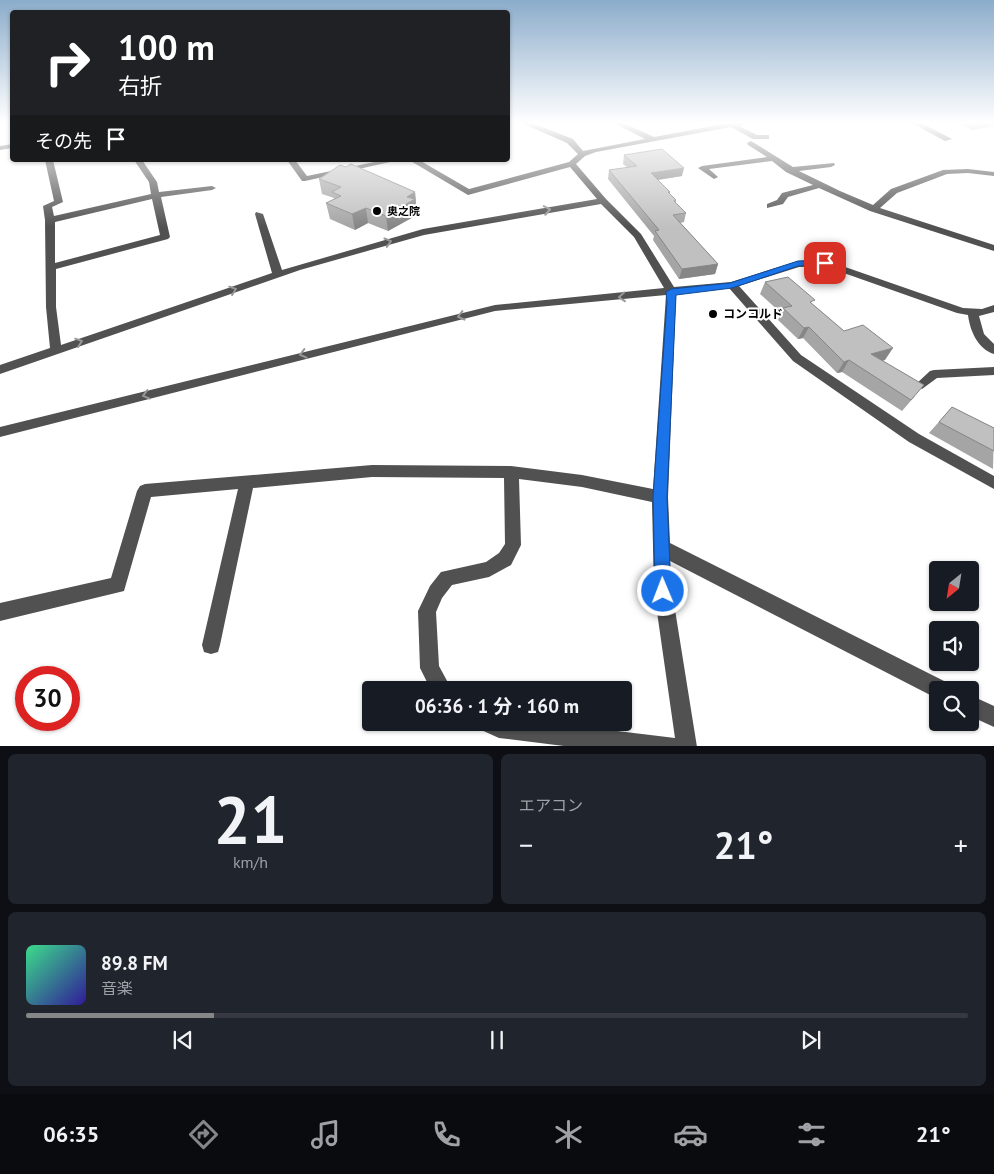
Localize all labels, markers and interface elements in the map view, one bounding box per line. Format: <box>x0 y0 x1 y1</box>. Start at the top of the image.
text: 100 m <box>118 24 215 70</box>
icon: right <box>35 30 100 95</box>
text: 右折 <box>118 72 162 100</box>
icon: arrive <box>102 125 130 153</box>
text: その先 <box>35 129 92 153</box>
place label: 奥之院 <box>387 204 420 218</box>
marker: 奥之院 <box>371 205 383 217</box>
one-way arrow <box>543 206 552 216</box>
one-way arrow <box>384 238 392 248</box>
pin <box>804 242 846 284</box>
icon: arrive <box>811 249 839 277</box>
one-way arrow <box>228 286 237 296</box>
one-way arrow <box>618 291 626 302</box>
place label: コンコルド <box>723 306 783 321</box>
marker: コンコルド <box>707 308 719 320</box>
one-way arrow <box>457 310 466 321</box>
one-way arrow <box>74 338 83 348</box>
one-way arrow <box>299 348 308 359</box>
one-way arrow <box>142 389 150 399</box>
north arrow <box>929 561 979 611</box>
map controls <box>929 561 979 731</box>
position arrow <box>636 564 688 616</box>
button: sound <box>929 621 979 671</box>
speed limit sign: 30 <box>15 666 80 731</box>
button: search <box>929 681 979 731</box>
text: 06:36 · 1 分 · 160 m <box>415 694 579 718</box>
text: 21 <box>214 777 287 861</box>
text: エアコン <box>519 795 583 815</box>
text: 21° <box>714 820 773 869</box>
text: − <box>519 826 533 863</box>
text: + <box>954 826 968 863</box>
text: km/h <box>233 852 268 872</box>
text: 89.8 FM <box>101 951 168 975</box>
text: 音楽 <box>101 978 133 998</box>
icon: previous <box>169 1026 197 1054</box>
icon: pause <box>483 1026 511 1054</box>
icon: next <box>797 1026 825 1054</box>
icon: directions <box>186 1117 221 1152</box>
icon: music <box>308 1117 343 1152</box>
icon: phone <box>429 1117 464 1152</box>
icon: climate <box>551 1117 586 1152</box>
icon: car <box>673 1117 708 1152</box>
icon: filters <box>794 1117 829 1152</box>
text: 06:35 <box>43 1120 99 1148</box>
text: 21° <box>916 1120 951 1148</box>

